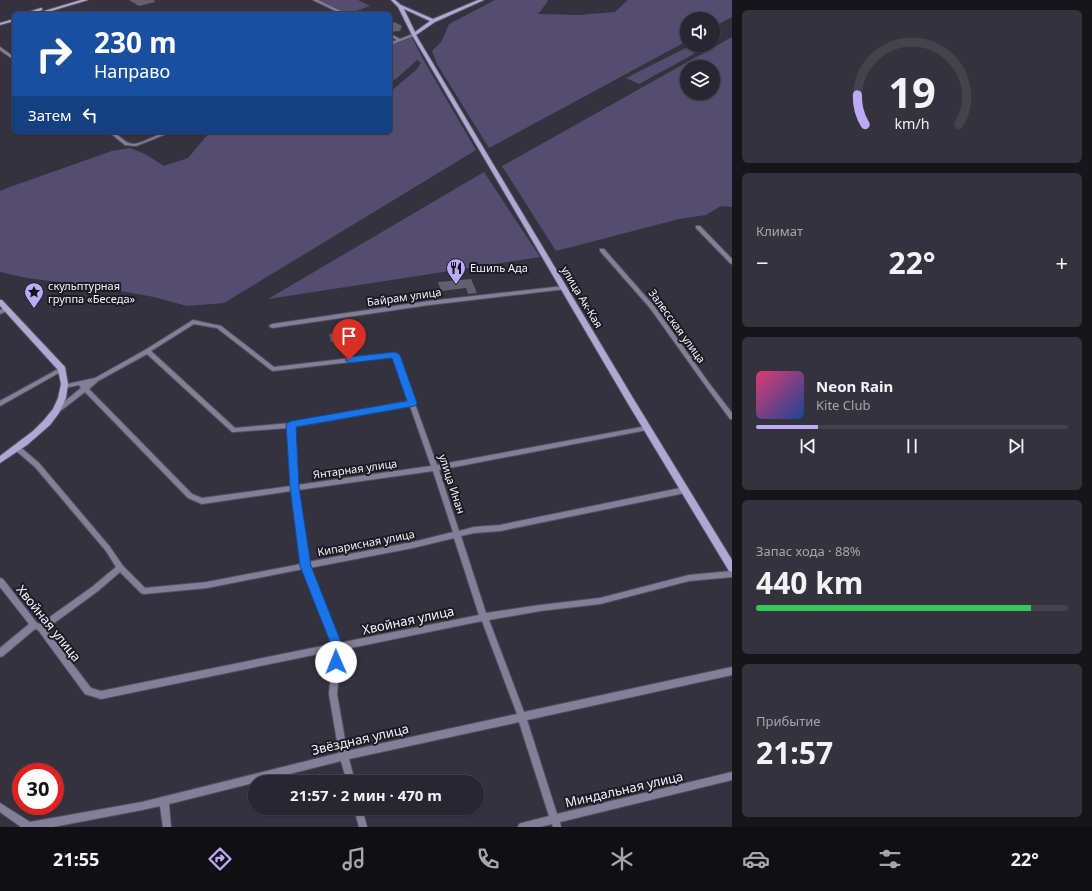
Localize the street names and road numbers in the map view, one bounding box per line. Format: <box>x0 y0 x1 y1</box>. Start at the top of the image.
street label: улица Ак-Кая <box>558 263 607 330</box>
street label: Байрам улица <box>366 284 442 309</box>
street label: Залесская улица <box>646 286 709 366</box>
street label: улица Инан <box>436 452 469 516</box>
street label: Янтарная улица <box>312 455 398 482</box>
street label: Кипарисная улица <box>316 526 416 559</box>
street label: Хвойная улица <box>13 581 85 665</box>
street label: Хвойная улица <box>360 601 456 639</box>
street label: Звёздная улица <box>310 719 410 759</box>
street label: Миндальная улица <box>563 767 685 811</box>

